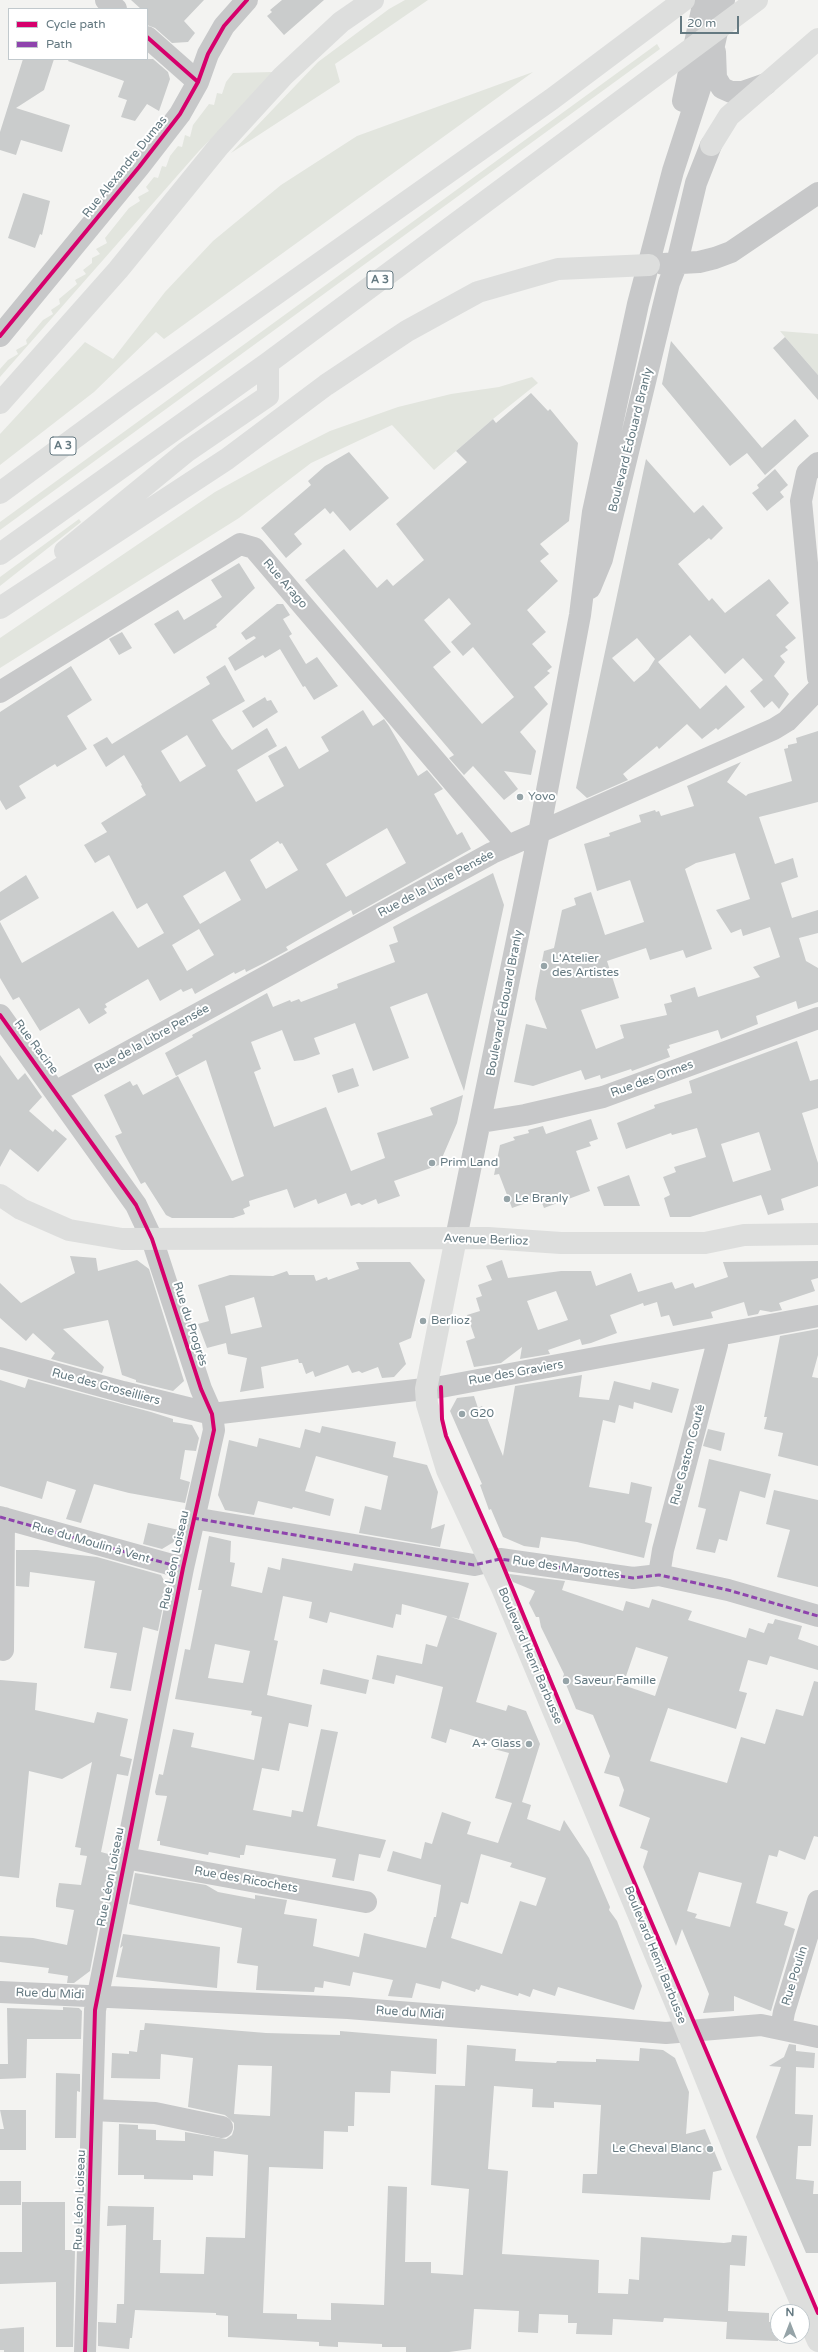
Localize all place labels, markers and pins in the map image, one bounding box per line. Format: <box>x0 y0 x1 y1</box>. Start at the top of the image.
place label: Yovo <box>528 790 556 804</box>
marker: Yovo <box>515 792 525 802</box>
place label: L'Atelier des Artistes <box>552 952 619 980</box>
marker: L'Atelier des Artistes <box>539 961 549 971</box>
place label: Prim Land <box>440 1156 498 1170</box>
marker: Prim Land <box>427 1158 437 1168</box>
place label: Le Branly <box>515 1192 568 1206</box>
marker: Le Branly <box>502 1194 512 1204</box>
place label: Berlioz <box>431 1314 470 1328</box>
marker: Berlioz <box>418 1316 428 1326</box>
place label: G20 <box>470 1407 494 1421</box>
marker: G20 <box>457 1409 467 1419</box>
place label: Saveur Famille <box>574 1674 656 1688</box>
marker: Saveur Famille <box>561 1676 571 1686</box>
place label: A+ Glass <box>472 1737 521 1751</box>
marker: A+ Glass <box>524 1739 534 1749</box>
place label: Le Cheval Blanc <box>612 2142 702 2156</box>
marker: Le Cheval Blanc <box>705 2144 715 2154</box>

